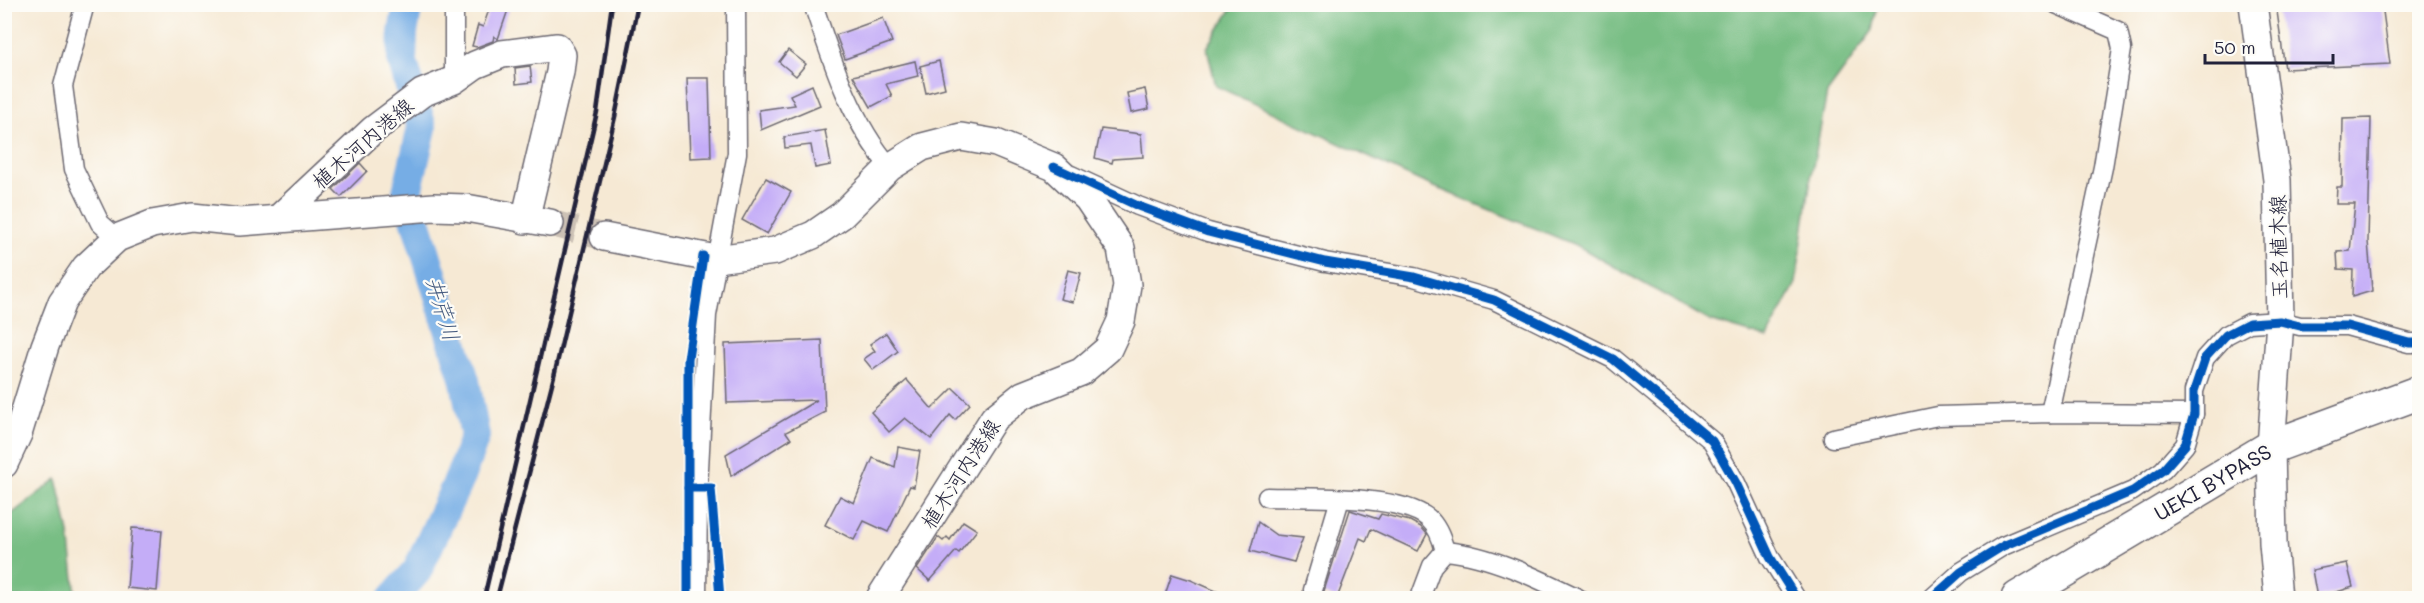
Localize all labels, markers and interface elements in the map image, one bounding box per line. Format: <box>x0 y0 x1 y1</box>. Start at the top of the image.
scale bar <box>2205 27 2332 65</box>
text: 50 m <box>2214 35 2256 59</box>
street label: 植木河内港線 <box>306 91 418 194</box>
street label: 玉名植木線 <box>2263 194 2292 300</box>
water label: 井芹川 <box>420 273 467 345</box>
street label: 植木河内港線 <box>914 413 1005 533</box>
street label: UEKI BYPASS <box>2149 437 2276 526</box>

